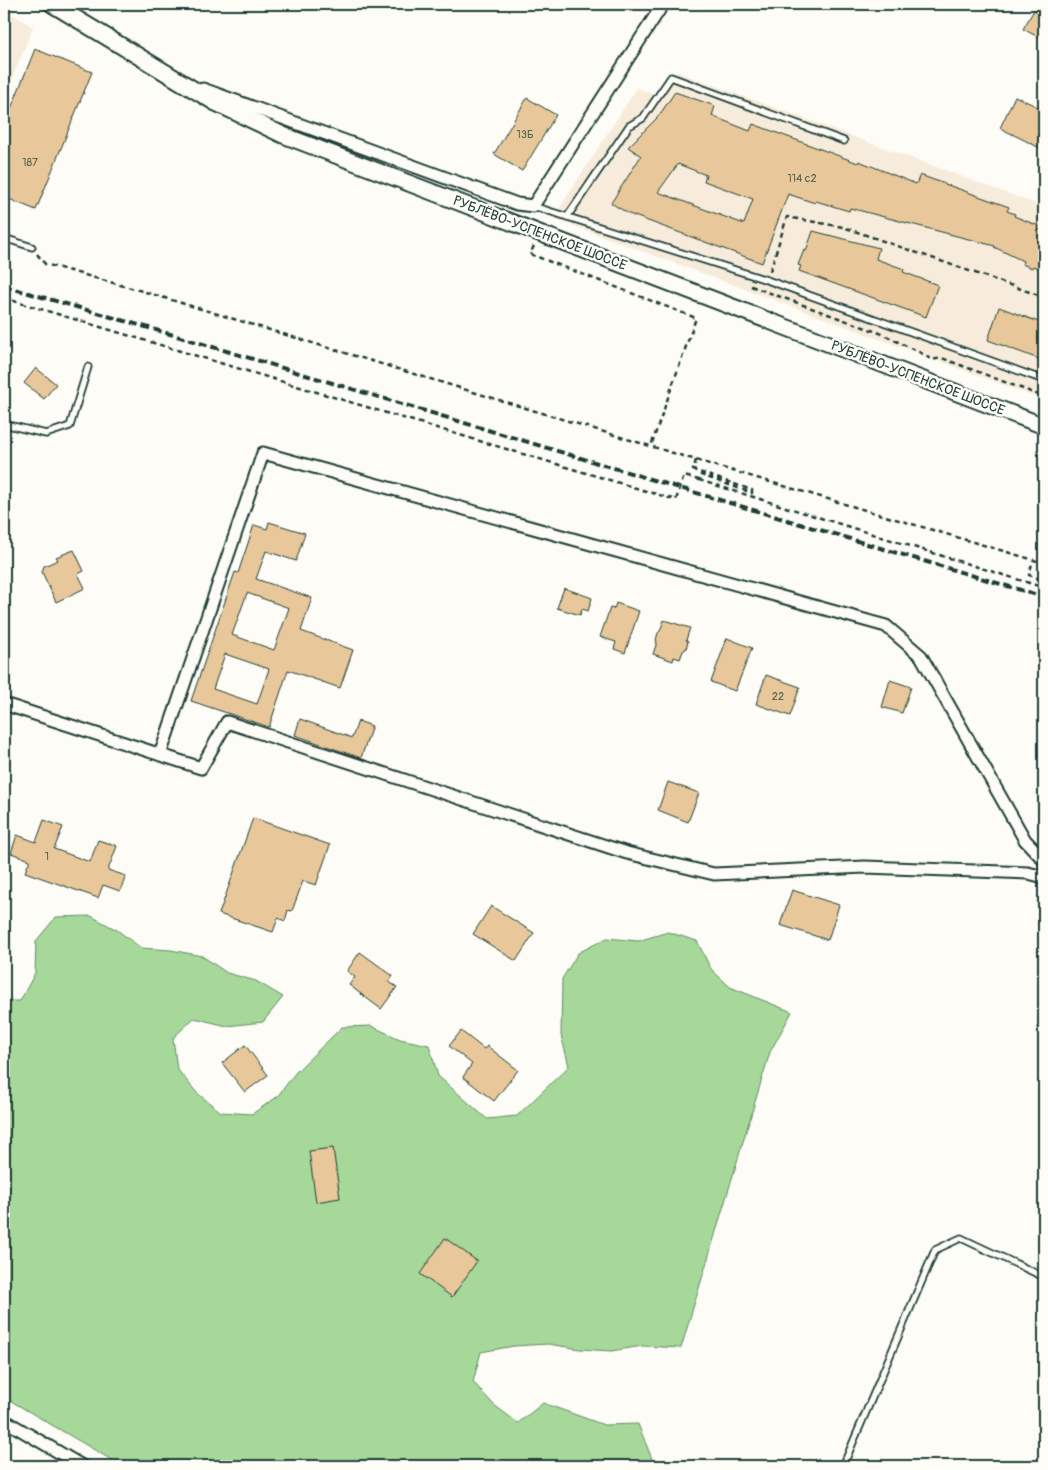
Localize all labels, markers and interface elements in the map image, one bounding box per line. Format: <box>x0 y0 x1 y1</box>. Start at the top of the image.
house number: 13Б <box>516 128 534 141</box>
house number: 187 <box>22 156 38 169</box>
house number: 114 с2 <box>787 172 817 185</box>
street label: РУБЛЁВО-УСПЕНСКОЕ ШОССЕ <box>451 192 629 274</box>
street label: РУБЛЁВО-УСПЕНСКОЕ ШОССЕ <box>829 337 1007 419</box>
house number: 22 <box>772 690 784 703</box>
house number: 1 <box>45 850 49 863</box>

